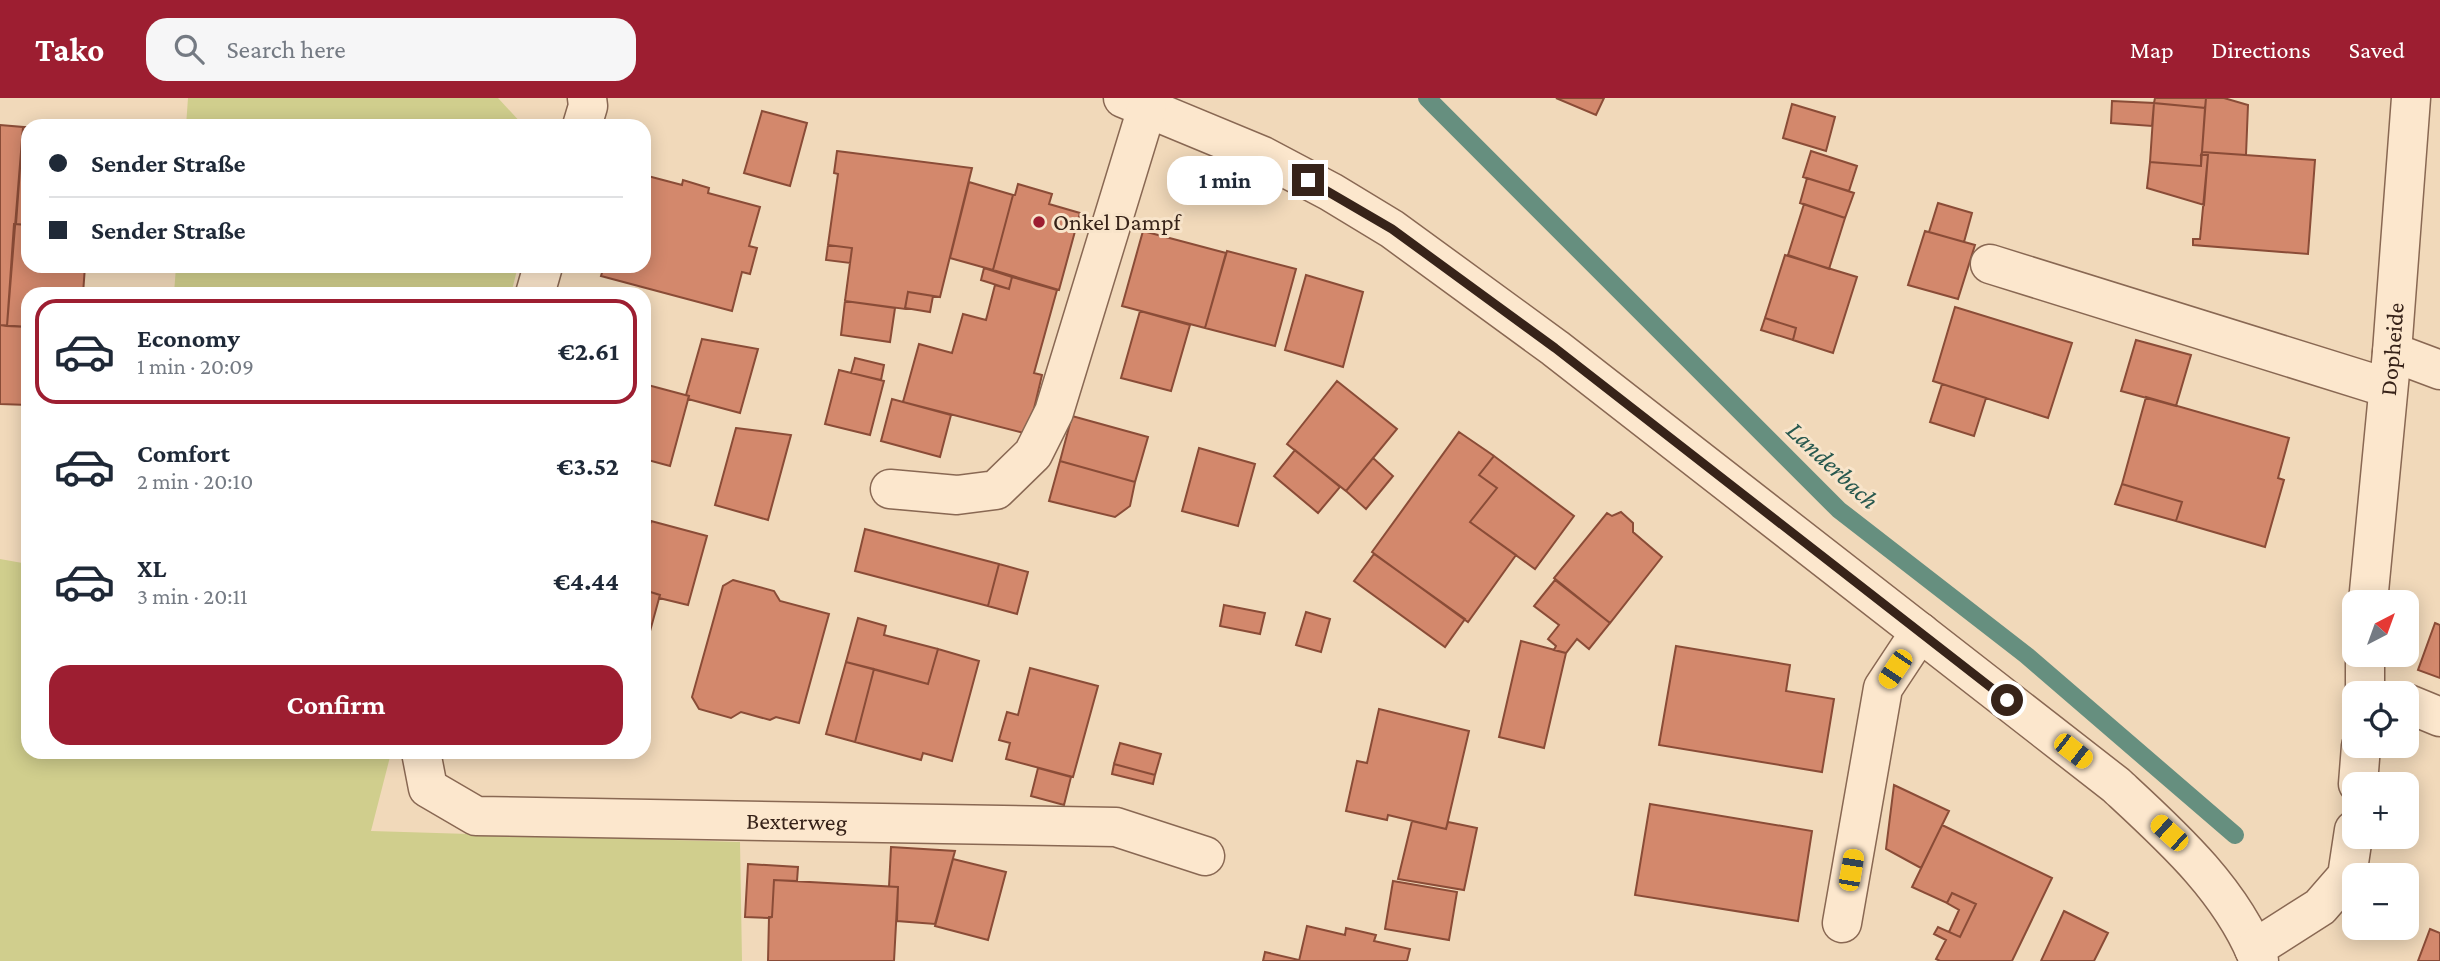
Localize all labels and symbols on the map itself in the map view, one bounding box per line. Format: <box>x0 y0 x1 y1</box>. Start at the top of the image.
callout: 1 min <box>1168 155 1284 204</box>
route end <box>1292 164 1324 196</box>
place label: Onkel Dampf <box>1053 208 1183 235</box>
marker: Onkel Dampf <box>1031 214 1047 230</box>
street label: Dopheide <box>2374 302 2409 397</box>
water label: Landerbach <box>1781 416 1884 515</box>
north arrow <box>2342 590 2418 667</box>
car <box>1875 646 1916 692</box>
route start <box>1991 684 2023 716</box>
car <box>2050 730 2097 772</box>
street label: Bexterweg <box>746 807 848 835</box>
car <box>2147 811 2192 855</box>
car <box>1838 847 1865 893</box>

